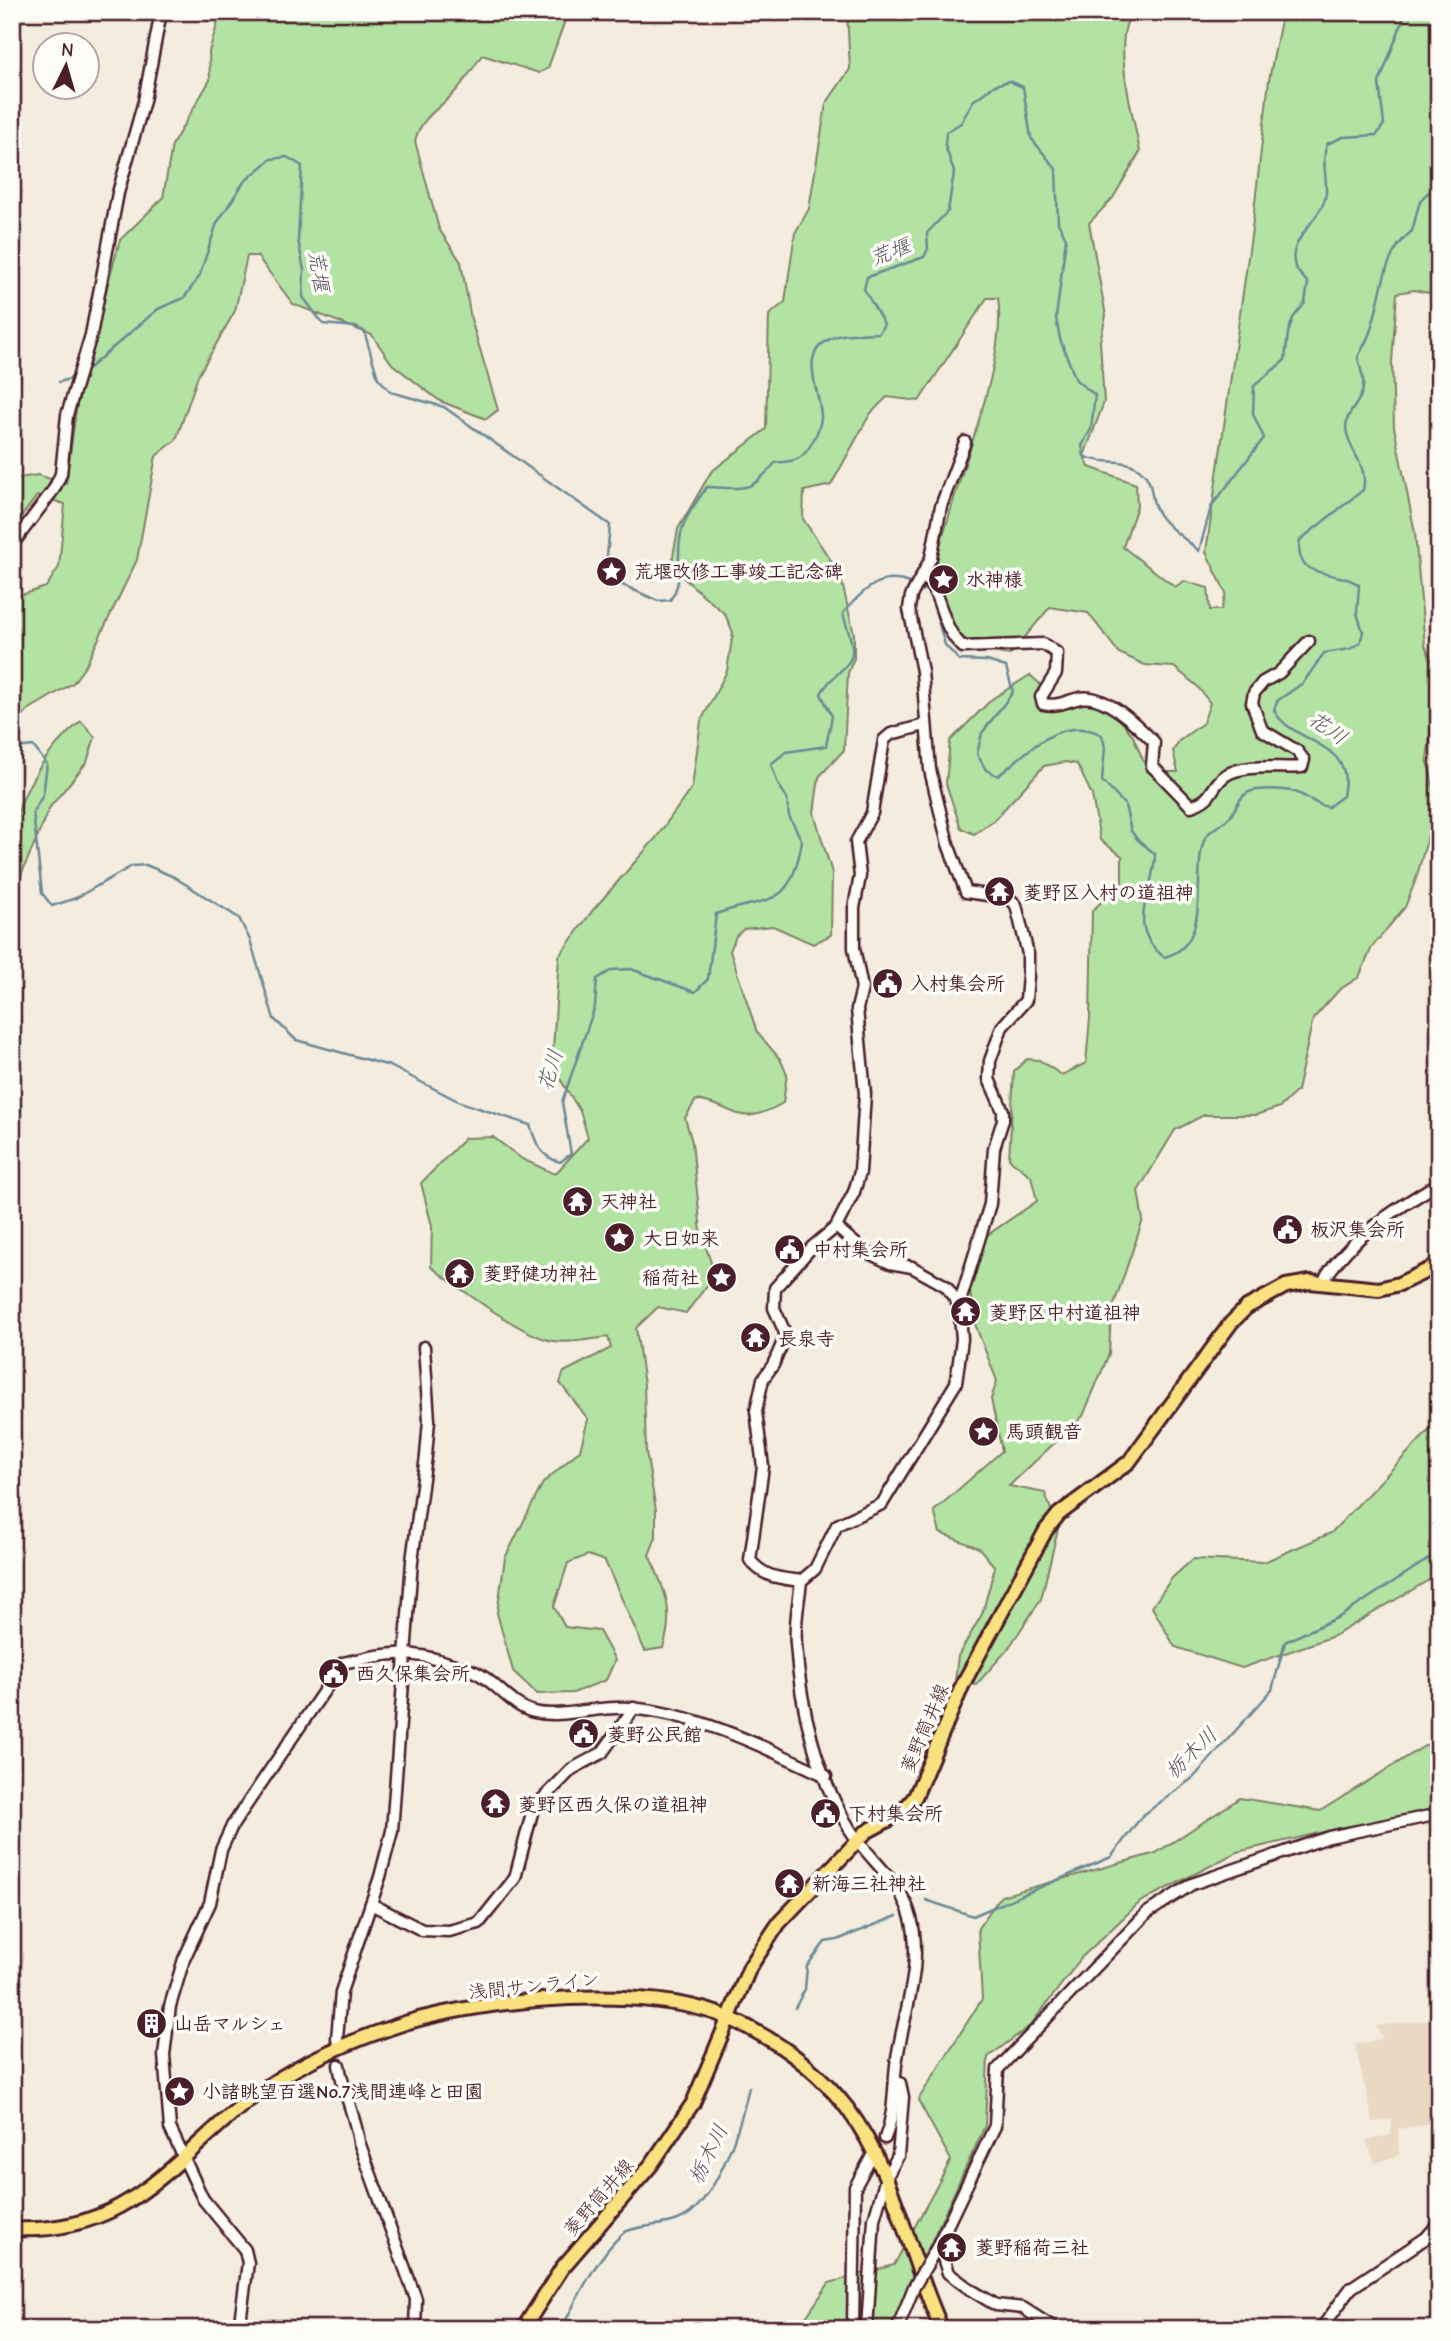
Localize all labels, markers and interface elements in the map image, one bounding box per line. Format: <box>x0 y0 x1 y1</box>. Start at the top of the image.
north arrow <box>32 32 102 102</box>
text: N <box>60 39 75 62</box>
water label: 荒堰 <box>866 233 916 271</box>
water label: 荒堰 <box>304 248 334 296</box>
place icon: 荒堰改修工事竣工記念碑 <box>594 554 628 588</box>
place label: 荒堰改修工事竣工記念碑 <box>634 561 843 583</box>
place icon: 水神様 <box>926 562 960 596</box>
place label: 水神様 <box>966 569 1023 591</box>
water label: 花川 <box>1304 706 1352 750</box>
temple icon: 菱野区入村の道祖神 <box>983 875 1017 909</box>
place label: 菱野区入村の道祖神 <box>1023 882 1194 904</box>
public building icon: 入村集会所 <box>870 966 904 1000</box>
place label: 入村集会所 <box>910 973 1005 995</box>
water label: 花川 <box>532 1046 568 1094</box>
temple icon: 天神社 <box>560 1184 594 1218</box>
place label: 天神社 <box>600 1191 657 1213</box>
public building icon: 板沢集会所 <box>1270 1212 1304 1246</box>
place label: 板沢集会所 <box>1310 1219 1405 1241</box>
place icon: 大日如来 <box>603 1221 637 1255</box>
place label: 大日如来 <box>643 1228 719 1250</box>
public building icon: 中村集会所 <box>773 1232 807 1266</box>
place label: 中村集会所 <box>813 1239 908 1261</box>
temple icon: 菱野健功神社 <box>443 1256 477 1290</box>
place icon: 稲荷社 <box>705 1260 739 1294</box>
place label: 菱野健功神社 <box>483 1263 597 1285</box>
place label: 稲荷社 <box>642 1267 699 1289</box>
temple icon: 菱野区中村道祖神 <box>949 1295 983 1329</box>
place label: 菱野区中村道祖神 <box>989 1302 1141 1324</box>
temple icon: 長泉寺 <box>738 1321 772 1355</box>
place label: 長泉寺 <box>778 1328 835 1350</box>
place icon: 馬頭観音 <box>966 1414 1000 1448</box>
place label: 馬頭観音 <box>1006 1421 1082 1443</box>
public building icon: 西久保集会所 <box>316 1656 350 1690</box>
place label: 西久保集会所 <box>356 1663 470 1685</box>
street label: 菱野筒井線 <box>896 1680 954 1776</box>
public building icon: 菱野公民館 <box>567 1717 601 1751</box>
water label: 栃木川 <box>1160 1722 1222 1784</box>
place label: 菱野公民館 <box>607 1724 702 1746</box>
temple icon: 菱野区西久保の道祖神 <box>478 1787 512 1821</box>
place label: 菱野区西久保の道祖神 <box>518 1794 708 1816</box>
public building icon: 下村集会所 <box>808 1796 842 1830</box>
place label: 下村集会所 <box>848 1803 943 1825</box>
temple icon: 新海三社神社 <box>772 1866 806 1900</box>
place label: 新海三社神社 <box>812 1873 926 1895</box>
street label: 浅間サンライン <box>467 1968 601 2004</box>
building icon: 山岳マルシェ <box>134 2006 168 2040</box>
place label: 山岳マルシェ <box>174 2013 286 2035</box>
place icon: 小諸眺望百選No.7浅間連峰と田園 <box>162 2074 196 2108</box>
place label: 小諸眺望百選No.7浅間連峰と田園 <box>202 2081 483 2103</box>
water label: 栃木川 <box>683 2120 733 2188</box>
street label: 菱野筒井線 <box>559 2155 638 2241</box>
temple icon: 菱野稲荷三社 <box>935 2230 969 2264</box>
place label: 菱野稲荷三社 <box>975 2237 1089 2259</box>

